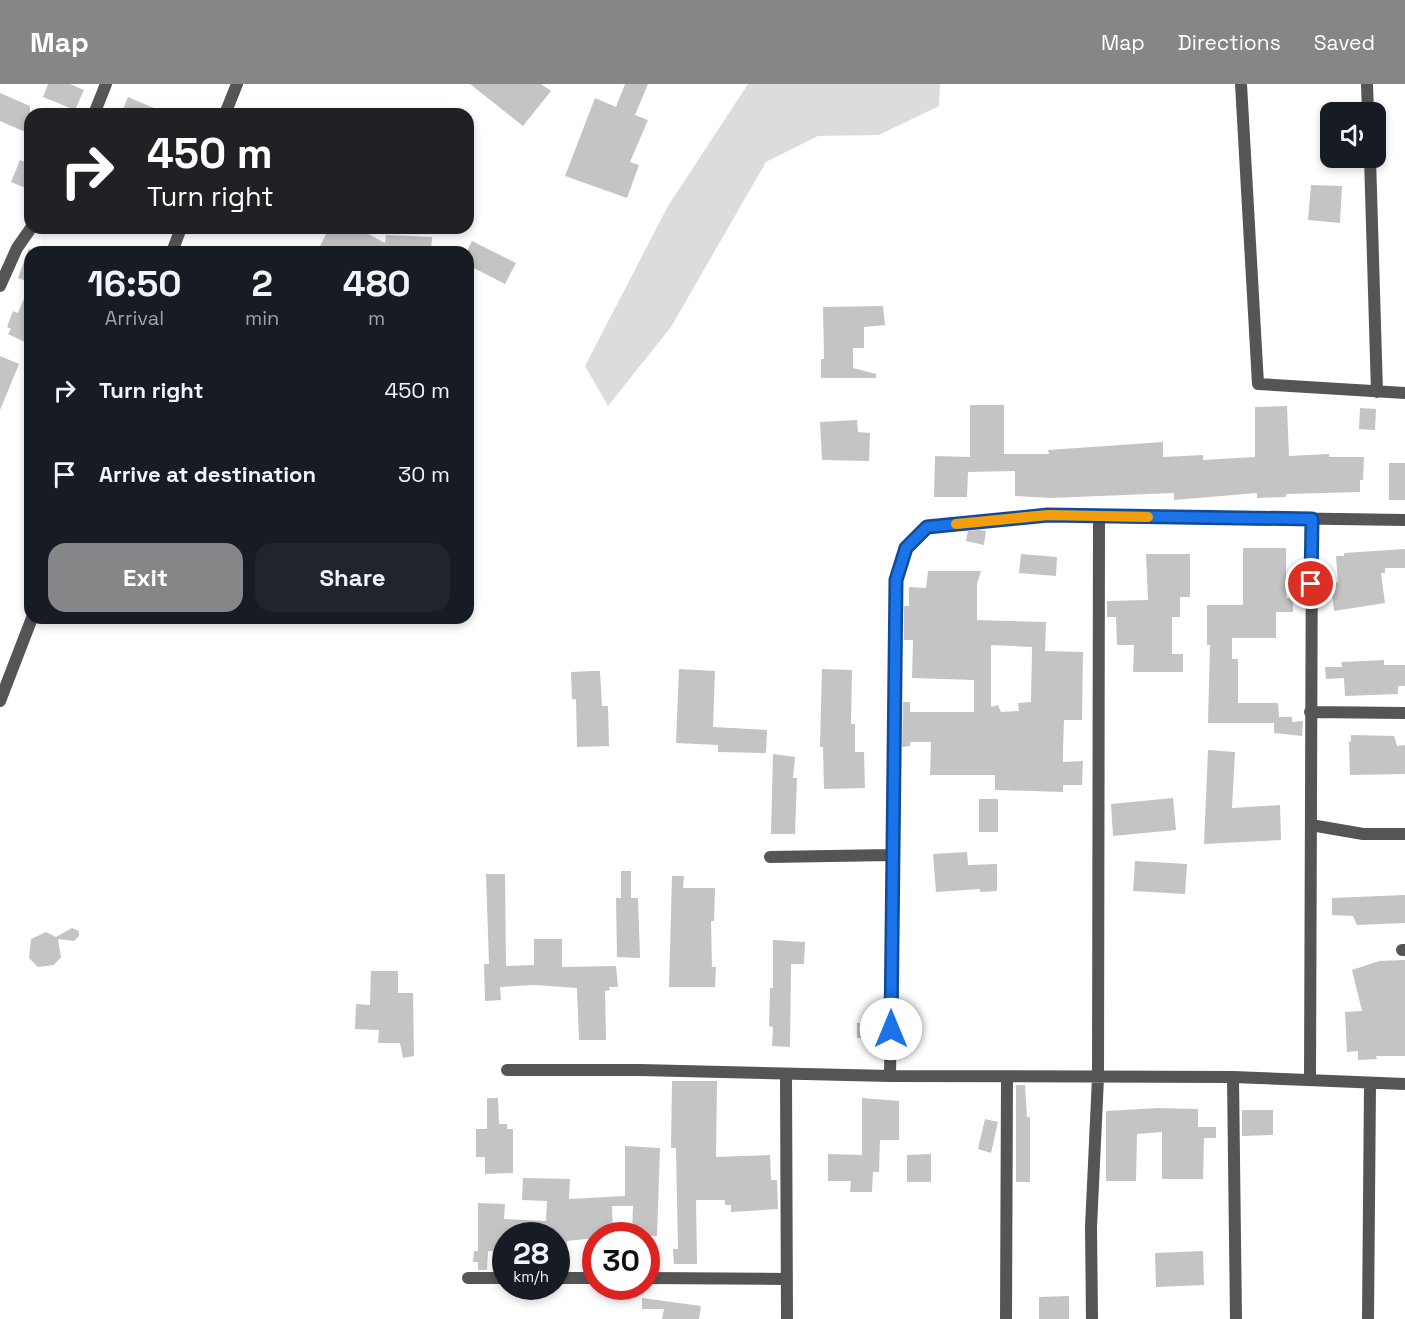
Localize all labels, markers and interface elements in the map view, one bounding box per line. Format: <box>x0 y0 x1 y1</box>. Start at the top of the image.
text: Map <box>30 24 89 60</box>
text: Map <box>1101 29 1145 56</box>
text: Directions <box>1178 29 1281 56</box>
text: Saved <box>1314 29 1375 56</box>
map controls <box>1320 102 1386 168</box>
button: sound <box>1320 102 1386 168</box>
text: 450 m <box>147 127 273 180</box>
icon: right <box>48 132 126 210</box>
text: Turn right <box>147 179 274 214</box>
text: 16:50 <box>87 261 182 307</box>
text: 2 <box>251 261 273 307</box>
text: 480 <box>343 261 411 307</box>
text: Arrival <box>105 305 164 331</box>
text: min <box>245 305 279 331</box>
text: m <box>368 305 385 331</box>
icon: right <box>48 374 81 407</box>
text: Turn right <box>99 376 204 404</box>
text: 450 m <box>384 376 450 404</box>
icon: arrive <box>48 458 81 491</box>
text: Arrive at destination <box>99 460 316 488</box>
text: 30 m <box>398 460 450 488</box>
button: Exit <box>48 543 243 612</box>
button: Share <box>255 543 450 612</box>
pin <box>1285 558 1336 609</box>
icon: arrive <box>1294 567 1327 600</box>
position arrow <box>859 997 923 1061</box>
speed limit sign: 30 <box>582 1222 660 1300</box>
text: 28 <box>513 1234 549 1273</box>
text: km/h <box>513 1267 549 1286</box>

